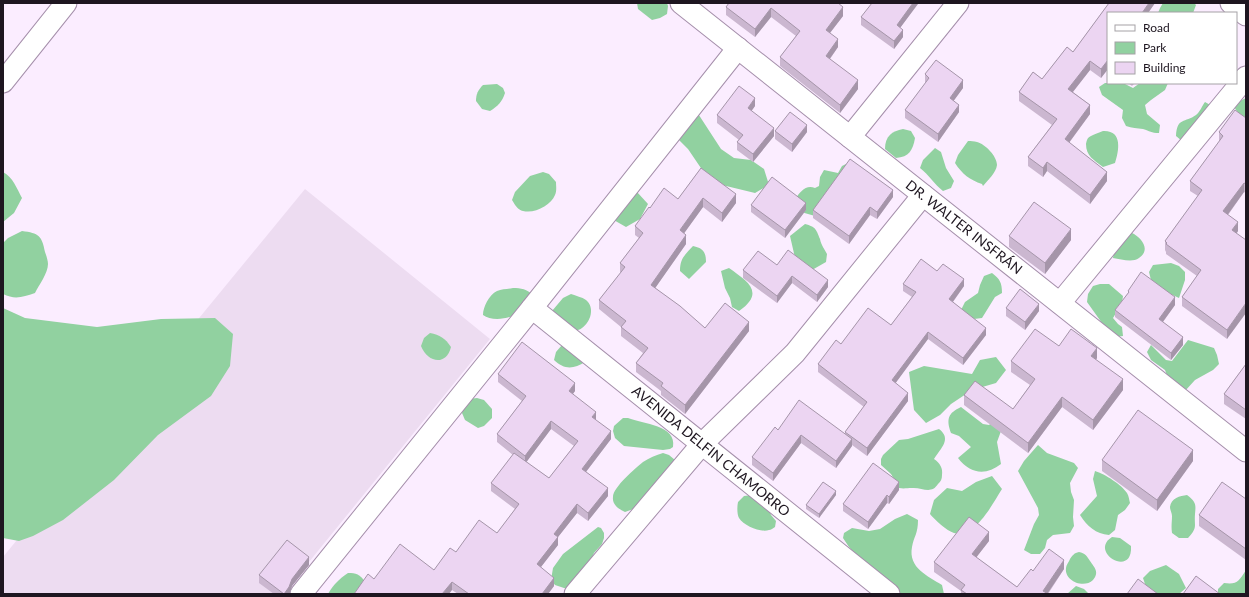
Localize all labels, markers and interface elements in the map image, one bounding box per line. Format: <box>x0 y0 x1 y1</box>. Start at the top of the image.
legend <box>1107 12 1237 84</box>
text: Road <box>1143 20 1170 35</box>
text: Park <box>1143 40 1167 55</box>
text: Building <box>1143 60 1186 75</box>
street label: DR. WALTER INSFRÁN <box>903 176 1026 277</box>
street label: AVENIDA DELFIN CHAMORRO <box>629 382 794 520</box>

